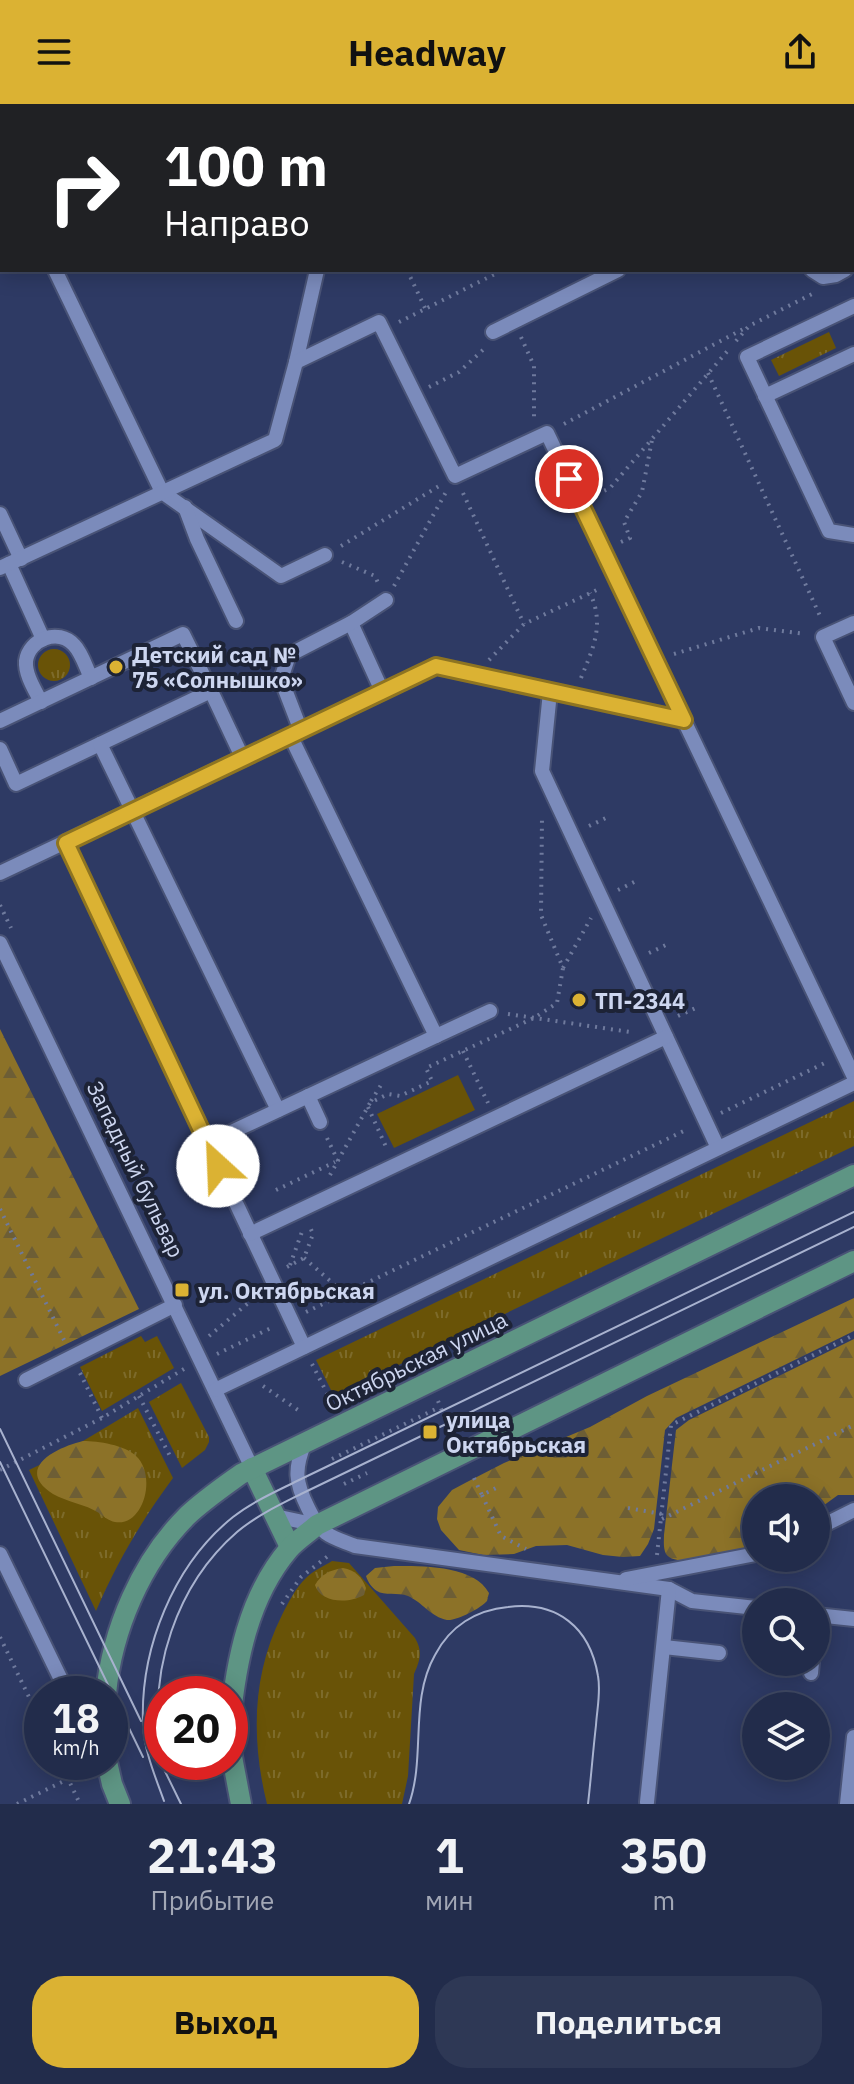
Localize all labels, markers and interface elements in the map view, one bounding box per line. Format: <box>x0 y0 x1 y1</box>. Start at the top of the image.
text: Headway <box>348 29 506 76</box>
icon: menu <box>32 30 76 74</box>
icon: share <box>778 30 822 74</box>
text: 100 m <box>164 129 328 201</box>
icon: right <box>32 136 136 240</box>
text: Направо <box>164 199 310 246</box>
pin <box>535 445 603 513</box>
icon: arrive <box>547 457 591 501</box>
place label: Детский сад № 75 «Солнышко» <box>132 640 303 694</box>
marker: Детский сад № 75 «Солнышко» <box>107 658 125 676</box>
place label: ТП-2344 <box>595 986 685 1015</box>
marker: ТП-2344 <box>570 991 588 1009</box>
street label: Западный бульвар <box>81 1076 191 1262</box>
position arrow <box>176 1124 260 1208</box>
place label: ул. Октябрьская <box>198 1276 375 1305</box>
marker: ул. Октябрьская <box>173 1281 191 1299</box>
street label: Октябрьская улица <box>320 1304 512 1418</box>
place label: улица Октябрьская <box>446 1405 586 1459</box>
marker: улица Октябрьская <box>421 1423 439 1441</box>
map controls <box>742 1484 830 1780</box>
button: sound <box>742 1484 830 1572</box>
button: search <box>742 1588 830 1676</box>
speed limit sign: 20 <box>144 1676 248 1780</box>
text: 18 <box>52 1692 100 1744</box>
button: layers <box>742 1692 830 1780</box>
text: km/h <box>52 1734 100 1761</box>
text: 21:43 <box>147 1824 278 1886</box>
text: 1 <box>435 1824 464 1886</box>
text: 350 <box>621 1824 707 1886</box>
text: Прибытие <box>151 1883 274 1917</box>
text: мин <box>425 1883 474 1917</box>
text: m <box>652 1883 675 1917</box>
button: Выход <box>32 1976 419 2068</box>
button: Поделиться <box>435 1976 822 2068</box>

